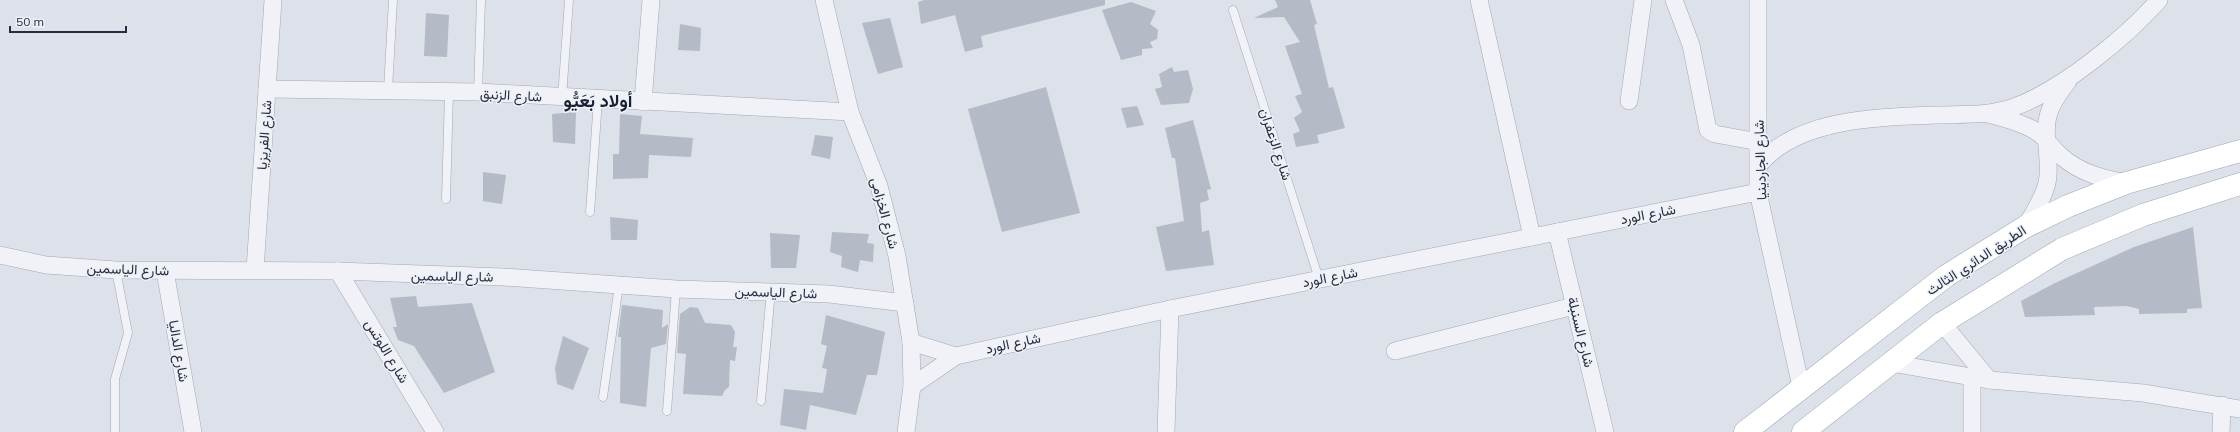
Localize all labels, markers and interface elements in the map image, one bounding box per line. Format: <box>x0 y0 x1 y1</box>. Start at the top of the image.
scale bar <box>10 8 126 34</box>
text: 50 m <box>16 14 44 29</box>
street label: شارع الزنبق <box>479 84 543 108</box>
district label: أولاد بَعَيُّو <box>564 89 633 112</box>
street label: شارع الفريزيا <box>253 100 277 171</box>
street label: شارع الزعفران <box>1254 106 1296 183</box>
street label: شارع الجاردينيا <box>1750 119 1772 201</box>
street label: شارع الخزامى <box>865 175 903 251</box>
street label: شارع الورد <box>1619 200 1677 230</box>
street label: الطريق الدائري الثالث <box>1923 221 2031 302</box>
street label: شارع الياسمين <box>86 259 170 281</box>
street label: شارع الورد <box>1301 263 1359 293</box>
street label: شارع الياسمين <box>411 266 493 288</box>
street label: شارع الياسمين <box>734 282 818 304</box>
street label: شارع السنبلة <box>1562 295 1598 370</box>
street label: شارع اللوتس <box>359 316 413 387</box>
street label: شارع الداليا <box>163 319 193 384</box>
street label: شارع الورد <box>984 328 1043 360</box>

